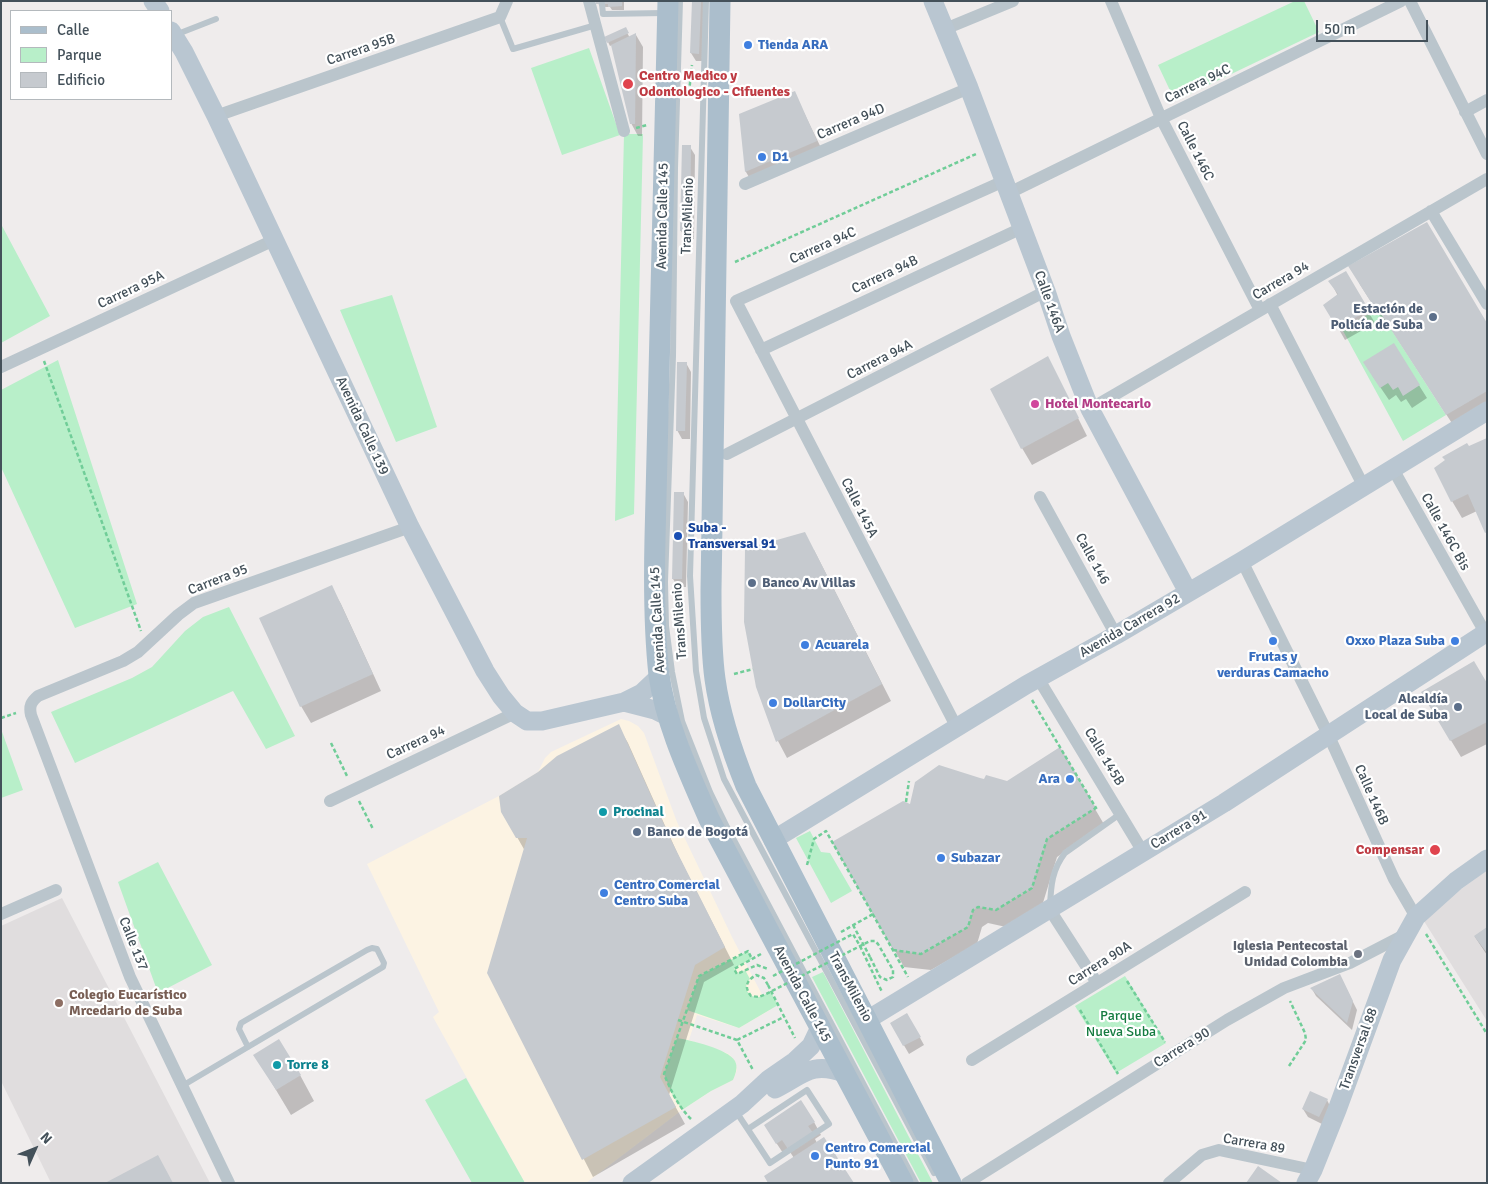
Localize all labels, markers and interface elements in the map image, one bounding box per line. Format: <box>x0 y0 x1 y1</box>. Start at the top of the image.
legend <box>10 10 172 100</box>
scale bar <box>1318 10 1430 42</box>
text: 50 m <box>1324 20 1355 38</box>
text: Calle <box>57 21 90 39</box>
street label: Carrera 95B <box>325 30 397 70</box>
place label: Tienda ARA <box>758 37 828 53</box>
marker: Tienda ARA <box>742 39 754 51</box>
text: Parque <box>57 46 102 64</box>
street label: Carrera 94C <box>1162 61 1234 107</box>
place label: Centro Medico y Odontologico - Cifuentes <box>639 68 790 100</box>
text: Edificio <box>57 71 105 89</box>
marker: Centro Medico y Odontologico - Cifuentes <box>621 77 635 91</box>
street label: Carrera 94D <box>815 100 887 144</box>
street label: Calle 146C <box>1173 118 1217 184</box>
place label: D1 <box>772 149 789 165</box>
marker: D1 <box>756 151 768 163</box>
street label: Avenida Calle 145 <box>654 163 672 269</box>
street label: TransMilenio <box>678 177 698 255</box>
street label: Carrera 94C <box>787 224 859 268</box>
street label: Carrera 94B <box>849 252 921 298</box>
street label: Carrera 94 <box>1250 258 1312 304</box>
street label: Carrera 95A <box>95 267 167 313</box>
street label: Calle 146A <box>1030 269 1068 335</box>
place label: Estación de Policía de Suba <box>1330 301 1423 334</box>
marker: Estación de Policía de Suba <box>1427 311 1439 323</box>
street label: Carrera 94A <box>844 336 916 384</box>
street label: Avenida Calle 139 <box>332 374 392 478</box>
place label: Hotel Montecarlo <box>1045 396 1151 412</box>
marker: Hotel Montecarlo <box>1029 398 1041 410</box>
street label: Calle 145A <box>837 475 881 541</box>
street label: Calle 146C Bis <box>1417 490 1473 574</box>
place label: Suba - Transversal 91 <box>688 520 776 552</box>
marker: Suba - Transversal 91 <box>672 530 684 542</box>
street label: Calle 146 <box>1071 530 1113 588</box>
street label: Carrera 95 <box>186 561 250 599</box>
street label: Avenida Calle 145 <box>647 566 669 674</box>
place label: Banco Av Villas <box>762 575 856 591</box>
marker: Banco Av Villas <box>746 577 758 589</box>
street label: TransMilenio <box>669 582 691 660</box>
street label: Avenida Carrera 92 <box>1077 590 1183 662</box>
place label: Oxxo Plaza Suba <box>1346 633 1445 649</box>
marker: Frutas y verduras Camacho <box>1267 635 1279 647</box>
marker: Oxxo Plaza Suba <box>1449 635 1461 647</box>
place label: Acuarela <box>815 637 869 653</box>
marker: Acuarela <box>799 639 811 651</box>
place label: Frutas y verduras Camacho <box>1217 649 1329 682</box>
place label: Alcaldía Local de Suba <box>1364 691 1448 724</box>
place label: DollarCity <box>783 695 846 711</box>
marker: DollarCity <box>767 697 779 709</box>
marker: Alcaldía Local de Suba <box>1452 701 1464 713</box>
street label: Carrera 94 <box>384 722 448 764</box>
street label: Calle 145B <box>1080 725 1128 789</box>
street label: Calle 146B <box>1350 762 1392 828</box>
place label: Ara <box>1038 771 1060 787</box>
marker: Ara <box>1064 773 1076 785</box>
place label: Procinal <box>613 804 664 820</box>
marker: Procinal <box>597 806 609 818</box>
street label: Carrera 91 <box>1148 807 1210 853</box>
place label: Banco de Bogotá <box>647 824 748 840</box>
marker: Banco de Bogotá <box>631 826 643 838</box>
place label: Compensar <box>1356 842 1424 858</box>
marker: Compensar <box>1428 843 1442 857</box>
place label: Subazar <box>951 850 1000 866</box>
marker: Subazar <box>935 852 947 864</box>
place label: Centro Comercial Centro Suba <box>614 877 720 910</box>
marker: Centro Comercial Centro Suba <box>598 887 610 899</box>
street label: Calle 137 <box>115 915 151 973</box>
street label: Carrera 90A <box>1065 938 1135 990</box>
place label: Iglesia Pentecostal Unidad Colombia <box>1233 938 1348 970</box>
street label: Avenida Calle 145 <box>770 943 834 1045</box>
marker: Iglesia Pentecostal Unidad Colombia <box>1352 948 1364 960</box>
street label: TransMilenio <box>825 949 875 1025</box>
place label: Colegio Eucarístico Mrcedario de Suba <box>69 987 187 1020</box>
marker: Colegio Eucarístico Mrcedario de Suba <box>53 997 65 1009</box>
street label: Transversal 88 <box>1336 1006 1382 1092</box>
park label: Parque Nueva Suba <box>1086 1008 1156 1040</box>
street label: Carrera 90 <box>1151 1024 1213 1072</box>
place label: Torre 8 <box>287 1057 329 1073</box>
marker: Torre 8 <box>271 1059 283 1071</box>
north arrow <box>10 1124 60 1174</box>
text: N <box>37 1129 56 1148</box>
street label: Carrera 89 <box>1222 1130 1286 1158</box>
place label: Centro Comercial Punto 91 <box>825 1140 931 1172</box>
marker: Centro Comercial Punto 91 <box>809 1150 821 1162</box>

